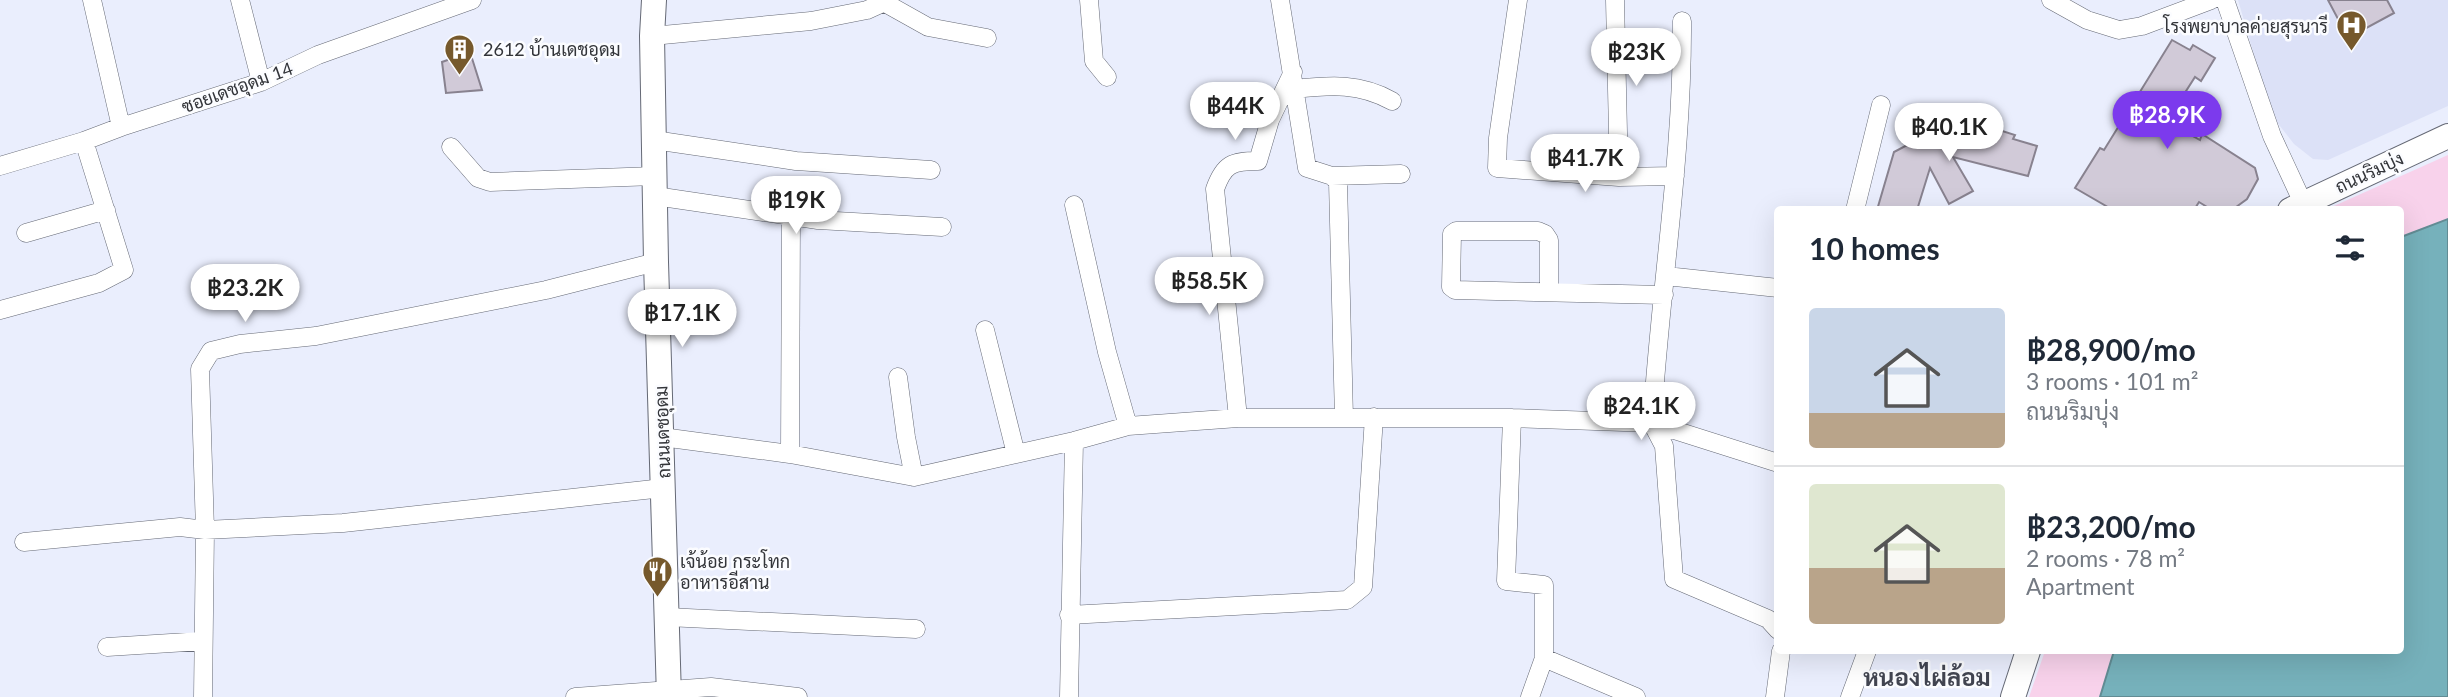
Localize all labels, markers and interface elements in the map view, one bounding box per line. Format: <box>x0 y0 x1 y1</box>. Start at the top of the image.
hospital icon: โรงพยาบาลค่ายสุรนารี <box>2334 9 2368 53</box>
place label: โรงพยาบาลค่ายสุรนารี <box>2163 14 2328 39</box>
pin: ฿23K <box>1595 28 1677 88</box>
building icon: 2612 บ้านเดชอุดม <box>443 32 477 76</box>
text: ฿23K <box>1607 37 1665 65</box>
place label: 2612 บ้านเดชอุดม <box>483 38 621 62</box>
street label: ซอยเดชอุดม 14 <box>178 57 296 119</box>
pin: ฿44K <box>1194 82 1276 142</box>
text: ฿44K <box>1206 91 1264 119</box>
pin: ฿28.9K <box>2110 92 2224 151</box>
text: ฿28.9K <box>2129 100 2205 128</box>
pin: ฿40.1K <box>1892 104 2006 163</box>
text: ฿40.1K <box>1911 112 1987 140</box>
pin: ฿41.7K <box>1528 134 1642 194</box>
text: ฿41.7K <box>1547 143 1623 171</box>
street label: ถนนริมบุ่ง <box>2331 147 2408 199</box>
pin: ฿19K <box>755 176 837 236</box>
text: ฿19K <box>767 185 825 213</box>
icon: filters <box>2331 229 2369 267</box>
text: 10 homes <box>1809 230 1940 266</box>
pin: ฿58.5K <box>1152 258 1266 317</box>
pin: ฿23.2K <box>188 264 302 324</box>
text: ฿58.5K <box>1171 266 1247 294</box>
text: ฿23.2K <box>207 273 283 301</box>
pin: ฿17.1K <box>625 290 739 349</box>
text: ฿17.1K <box>644 298 720 326</box>
text: ฿28,900/mo <box>2026 331 2196 367</box>
icon: home <box>1865 336 1949 420</box>
text: 3 rooms · 101 m² <box>2026 367 2198 395</box>
pin: ฿24.1K <box>1584 382 1698 442</box>
street label: ถนนเดชอุดม <box>649 385 677 479</box>
text: ฿24.1K <box>1603 391 1679 419</box>
text: ถนนริมบุ่ง <box>2026 397 2119 425</box>
text: ฿23,200/mo <box>2026 508 2196 544</box>
icon: home <box>1865 512 1949 596</box>
text: 2 rooms · 78 m² <box>2026 544 2185 572</box>
place label: เจ้น้อย กระโทก อาหารอีสาน <box>680 549 790 593</box>
restaurant icon: เจ้น้อย กระโทก อาหารอีสาน <box>640 554 674 598</box>
text: Apartment <box>2026 572 2134 600</box>
district label: หนองไผ่ล้อม <box>1863 662 1991 691</box>

